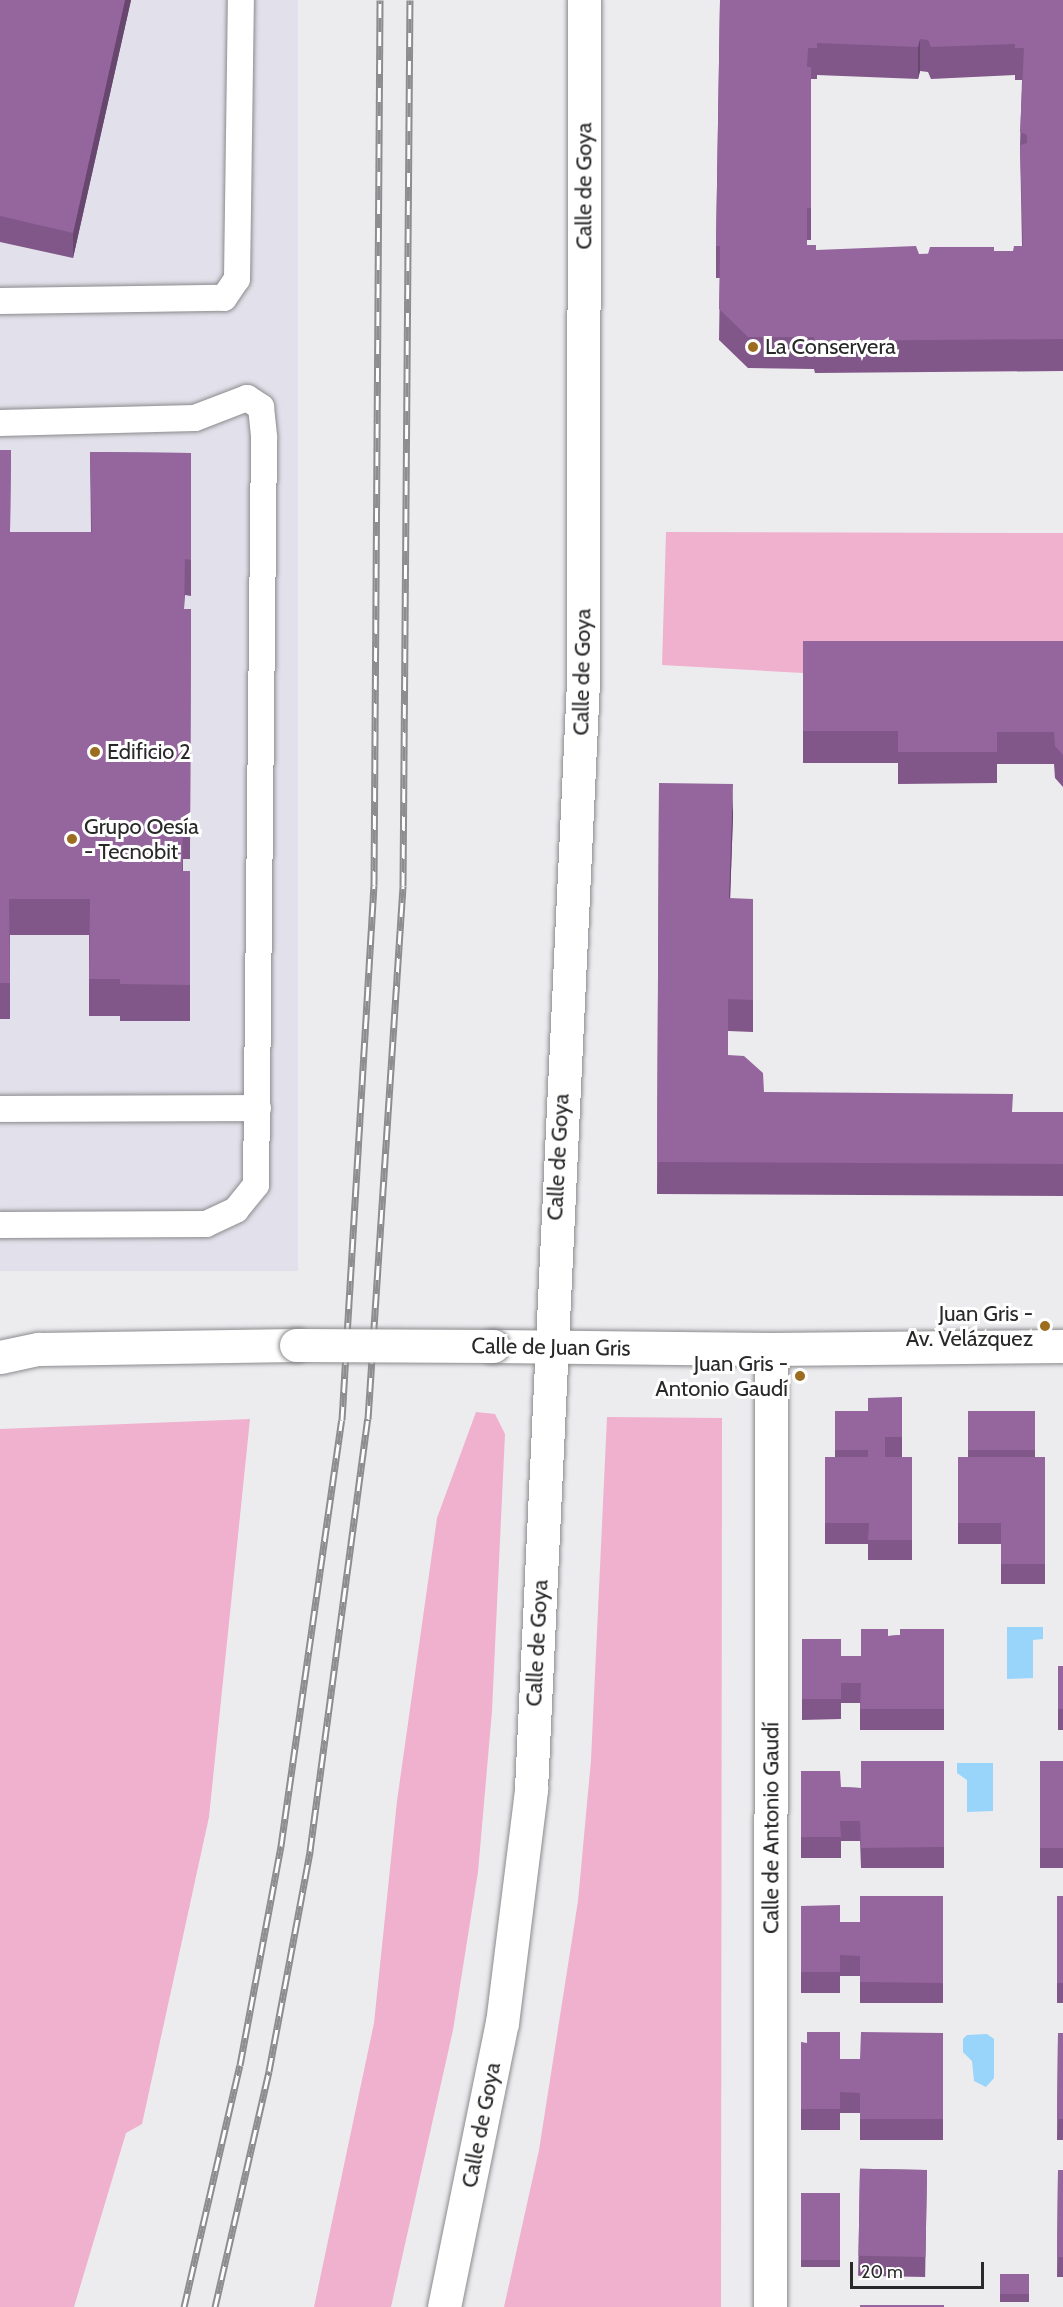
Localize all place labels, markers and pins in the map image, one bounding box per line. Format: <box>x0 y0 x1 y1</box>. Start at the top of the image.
place label: La Conservera <box>765 334 896 360</box>
marker: La Conservera <box>746 340 760 354</box>
place label: Edificio 2 <box>107 739 191 765</box>
marker: Edificio 2 <box>88 745 102 759</box>
place label: Grupo Oesía - Tecnobit <box>84 813 199 864</box>
marker: Grupo Oesía - Tecnobit <box>65 832 79 846</box>
place label: Juan Gris - Av. Velázquez <box>906 1300 1033 1352</box>
marker: Juan Gris - Av. Velázquez <box>1038 1319 1052 1333</box>
place label: Juan Gris - Antonio Gaudí <box>655 1350 788 1402</box>
marker: Juan Gris - Antonio Gaudí <box>793 1369 807 1383</box>

